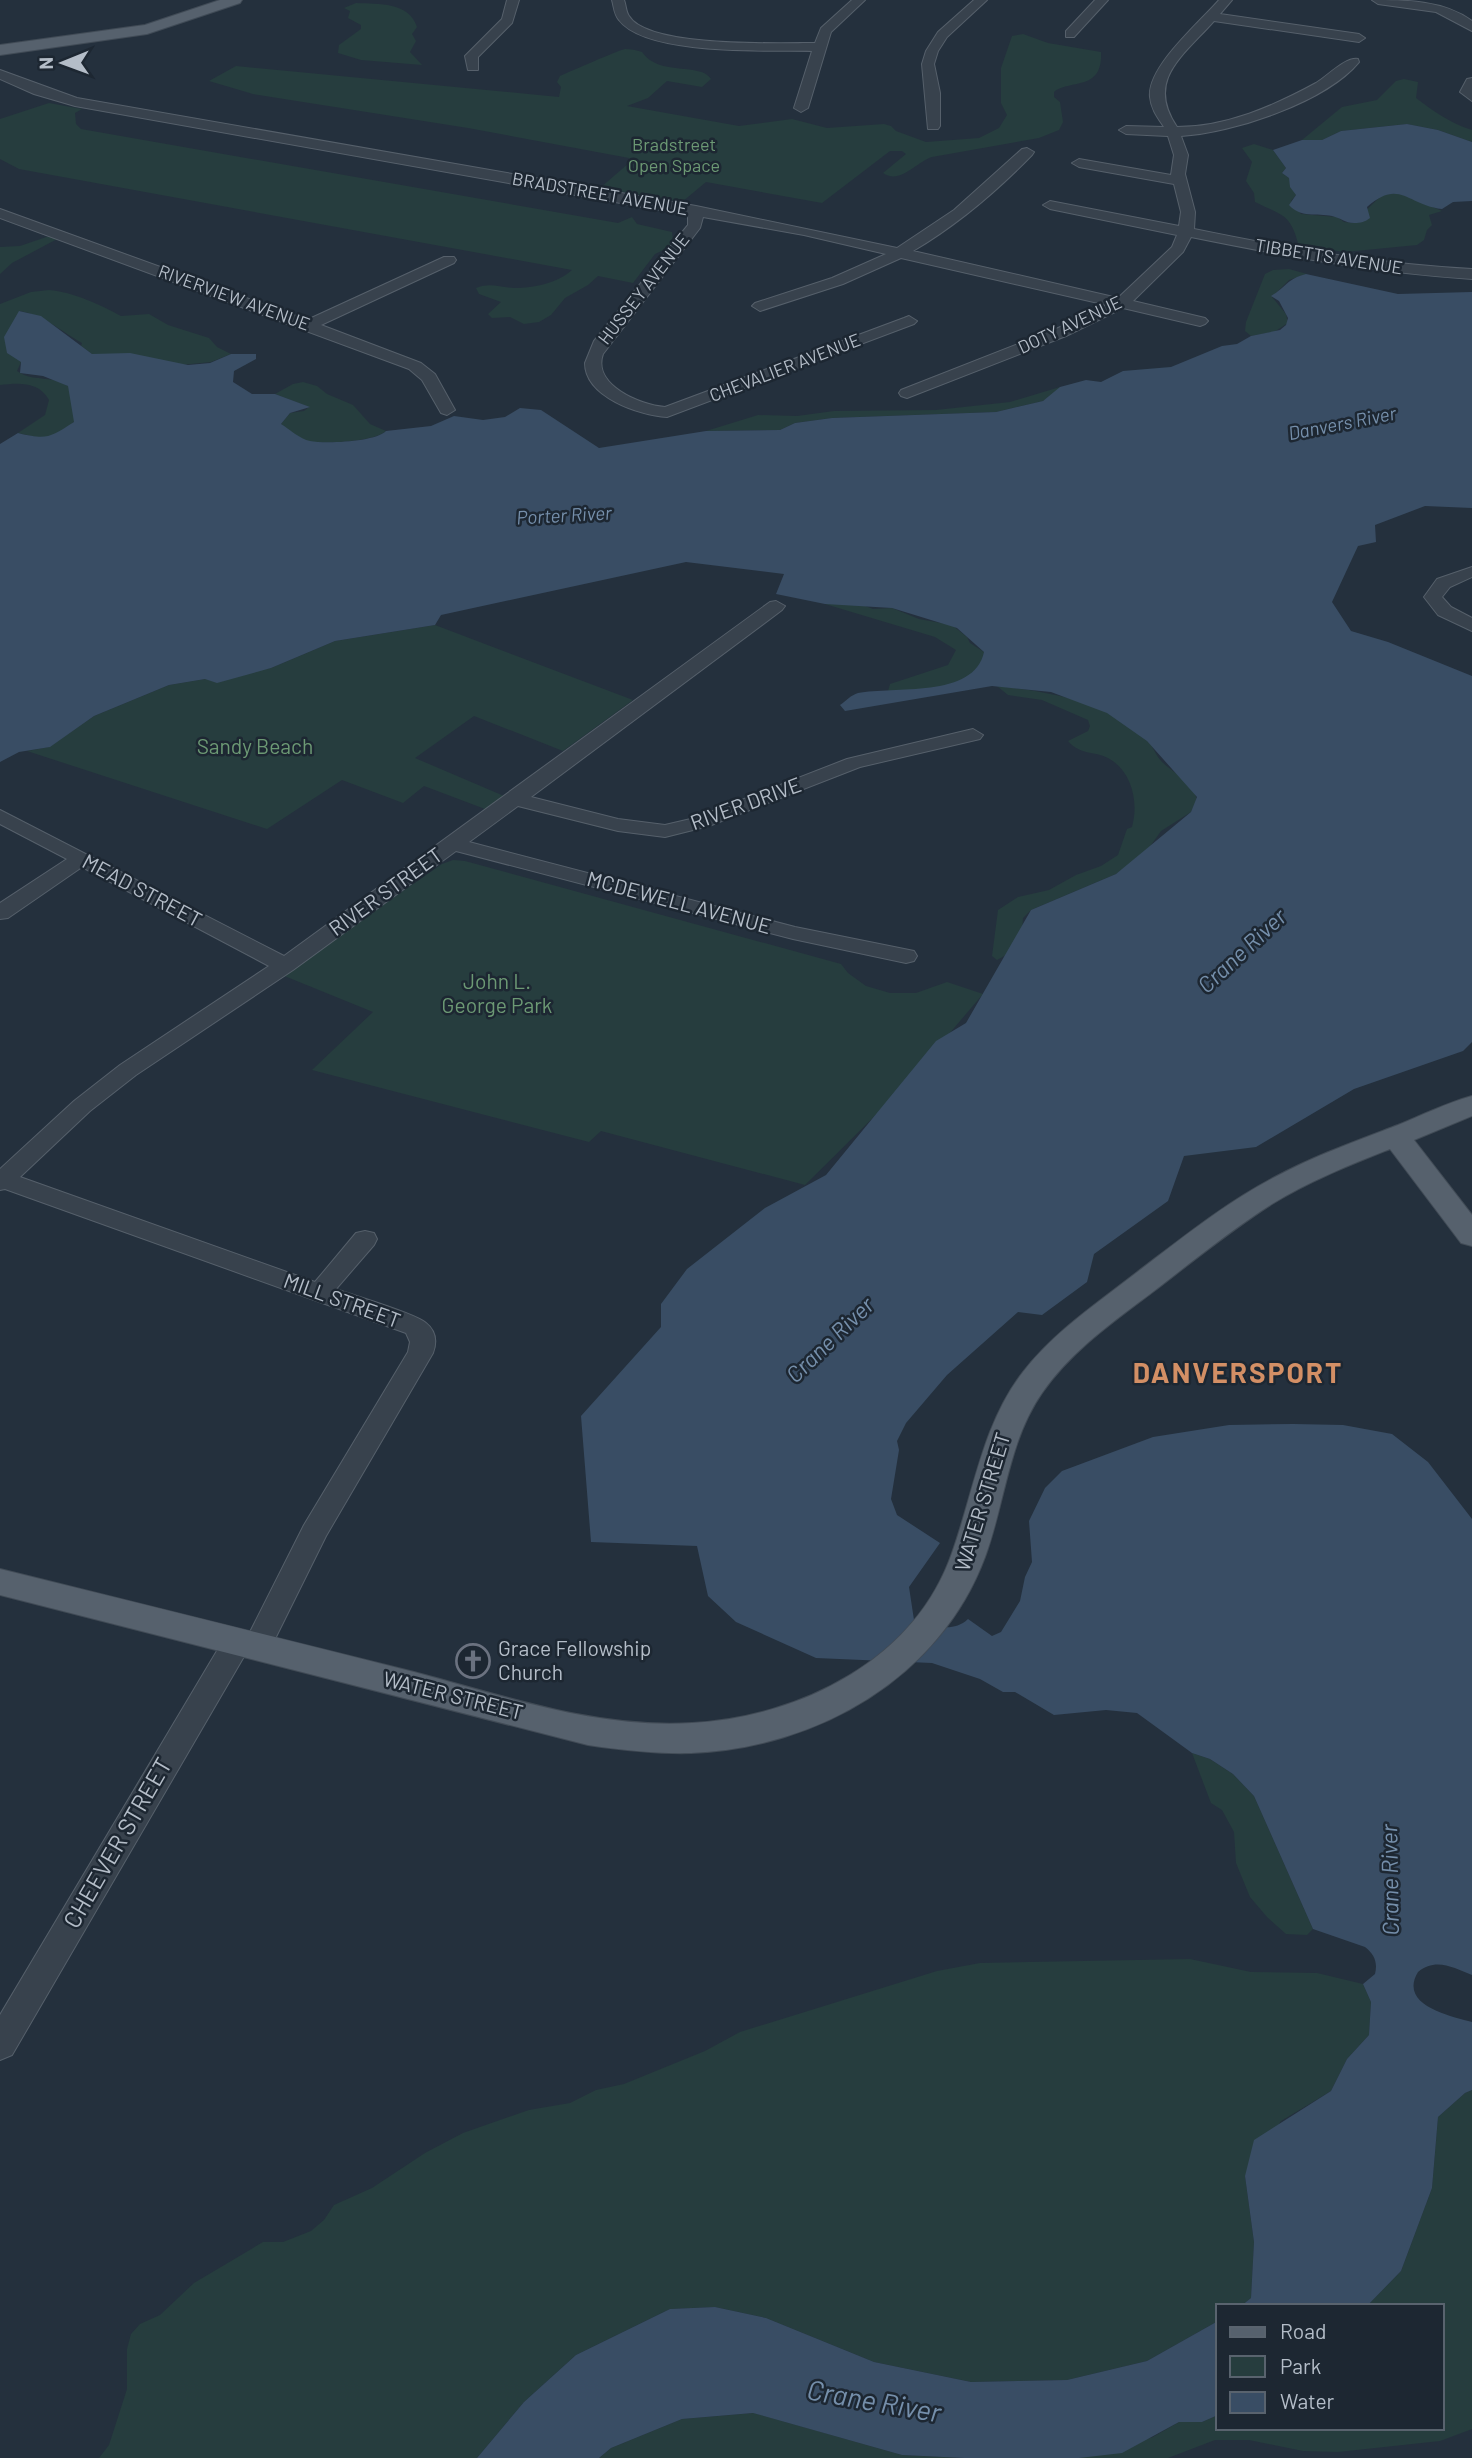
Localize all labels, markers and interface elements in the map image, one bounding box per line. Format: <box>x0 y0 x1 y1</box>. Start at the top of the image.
north arrow <box>28 28 98 98</box>
text: N <box>34 57 57 70</box>
park label: Bradstreet Open Space <box>628 133 720 176</box>
street label: BRADSTREET AVENUE <box>511 167 690 219</box>
street label: HUSSEY AVENUE <box>593 228 693 348</box>
street label: TIBBETTS AVENUE <box>1254 233 1404 279</box>
street label: RIVERVIEW AVENUE <box>156 259 313 335</box>
street label: DOTY AVENUE <box>1014 290 1125 358</box>
street label: CHEVALIER AVENUE <box>706 328 863 406</box>
water label: Danvers River <box>1286 401 1399 444</box>
water label: Porter River <box>516 500 613 528</box>
park label: Sandy Beach <box>197 733 313 758</box>
street label: RIVER DRIVE <box>687 771 804 834</box>
street label: RIVER STREET <box>324 841 447 940</box>
street label: MEAD STREET <box>79 848 207 932</box>
street label: MCDEWELL AVENUE <box>585 865 774 938</box>
water label: Crane River <box>1191 901 1292 998</box>
park label: John L. George Park <box>442 968 552 1017</box>
street label: MILL STREET <box>281 1267 404 1332</box>
water label: Crane River <box>780 1290 880 1388</box>
district label: DANVERSPORT <box>1133 1355 1343 1389</box>
street label: WATER STREET <box>949 1429 1015 1574</box>
place label: Grace Fellowship Church <box>498 1635 651 1684</box>
church icon: Grace Fellowship Church <box>454 1642 492 1680</box>
street label: WATER STREET <box>381 1665 526 1724</box>
street label: CHEEVER STREET <box>56 1752 177 1933</box>
water label: Crane River <box>1374 1823 1404 1936</box>
legend <box>1216 2304 1444 2430</box>
text: Road <box>1280 2318 1326 2343</box>
text: Park <box>1280 2353 1321 2378</box>
water label: Crane River <box>804 2372 945 2429</box>
text: Water <box>1280 2388 1335 2413</box>

